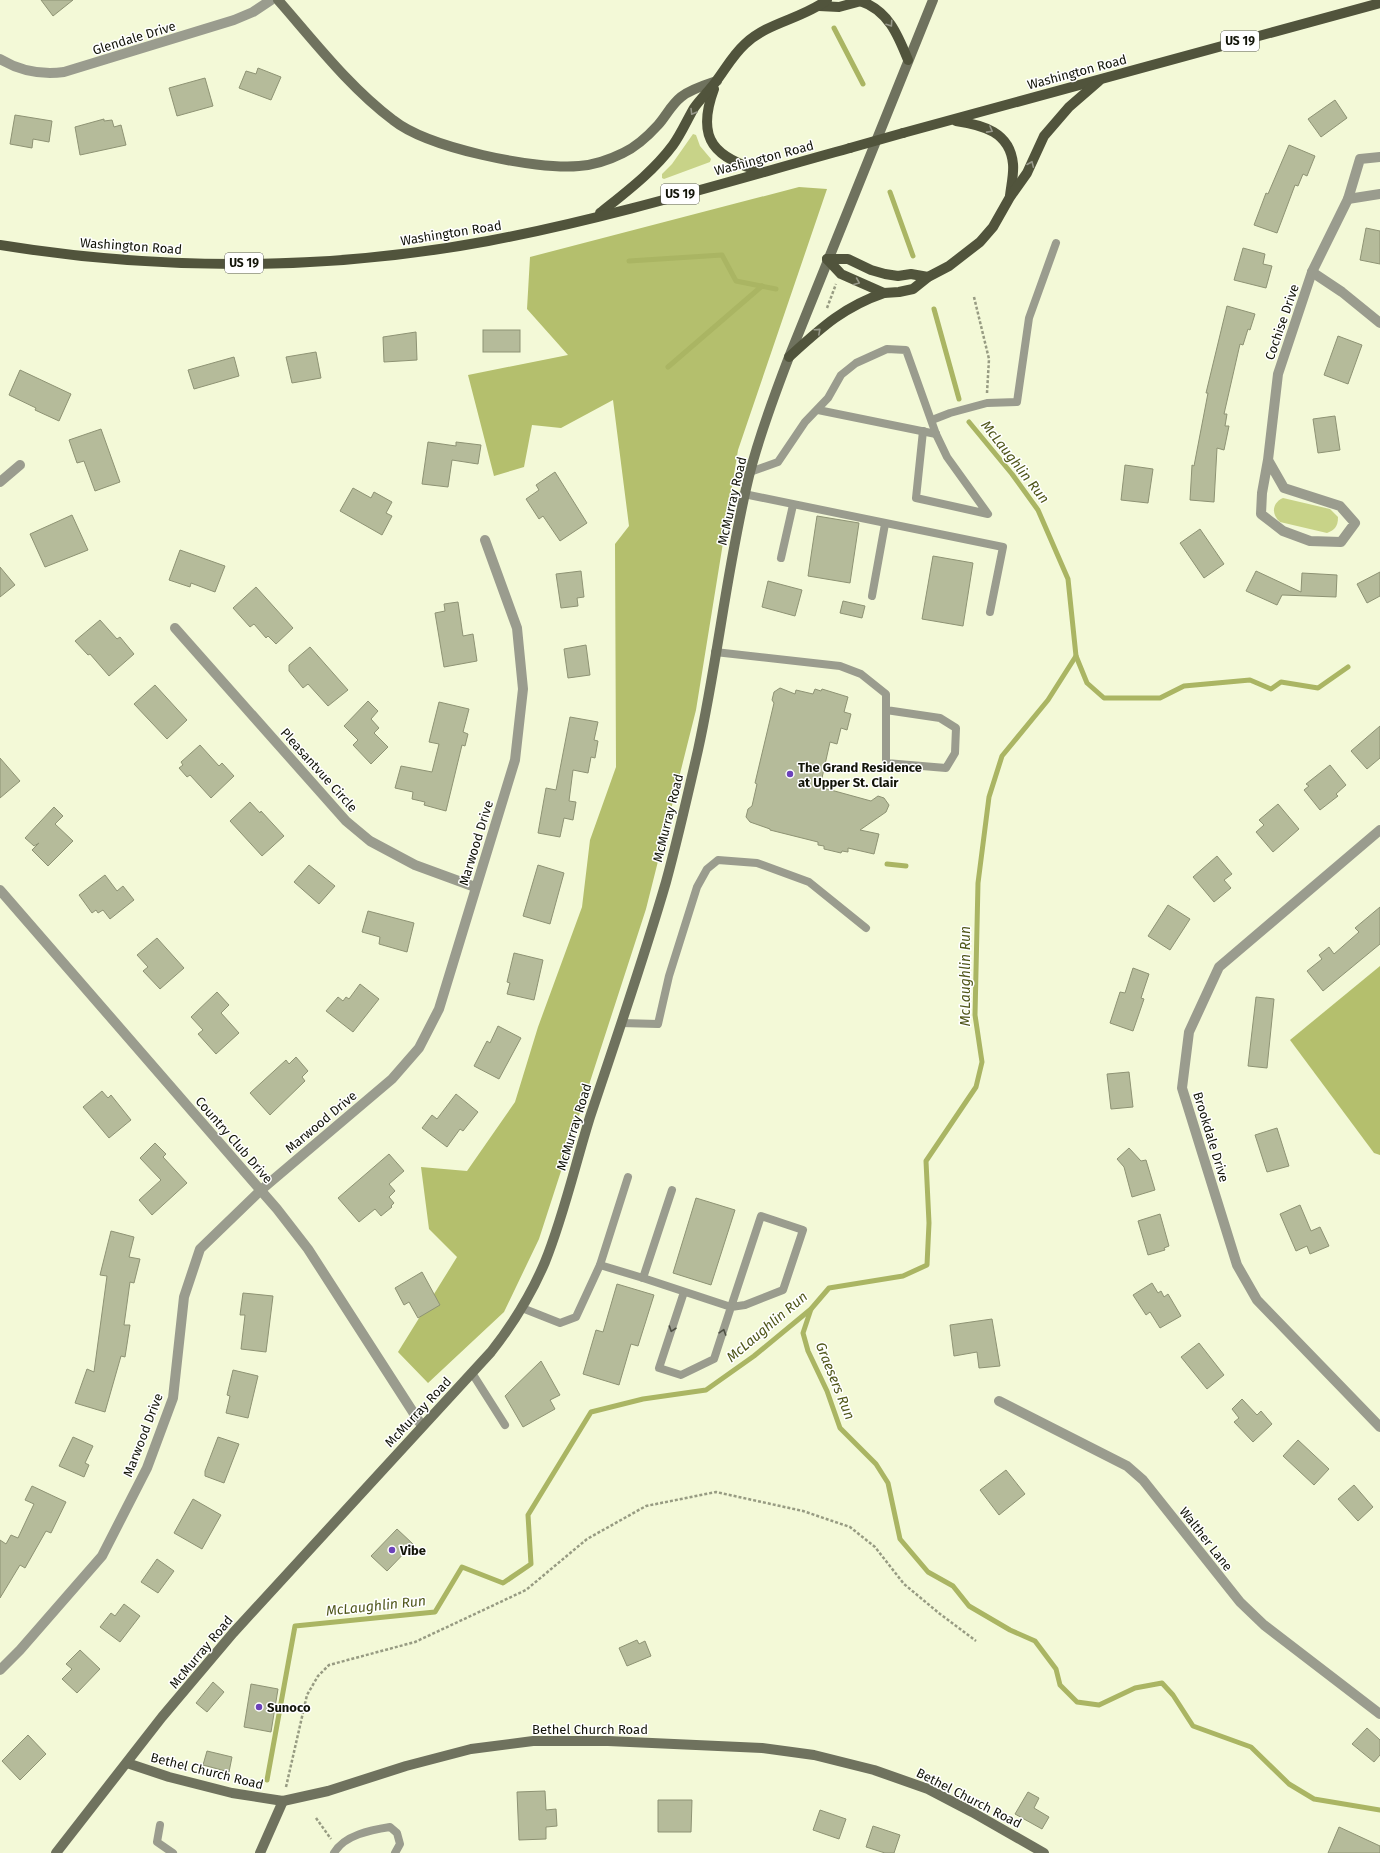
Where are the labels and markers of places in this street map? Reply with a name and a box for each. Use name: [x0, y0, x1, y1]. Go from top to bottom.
place label: The Grand Residence at Upper St. Clair: [798, 760, 922, 790]
marker: The Grand Residence at Upper St. Clair: [785, 769, 795, 779]
place label: Vibe: [399, 1543, 426, 1558]
marker: Vibe: [387, 1545, 397, 1555]
place label: Sunoco: [267, 1700, 311, 1715]
marker: Sunoco: [254, 1702, 264, 1712]

